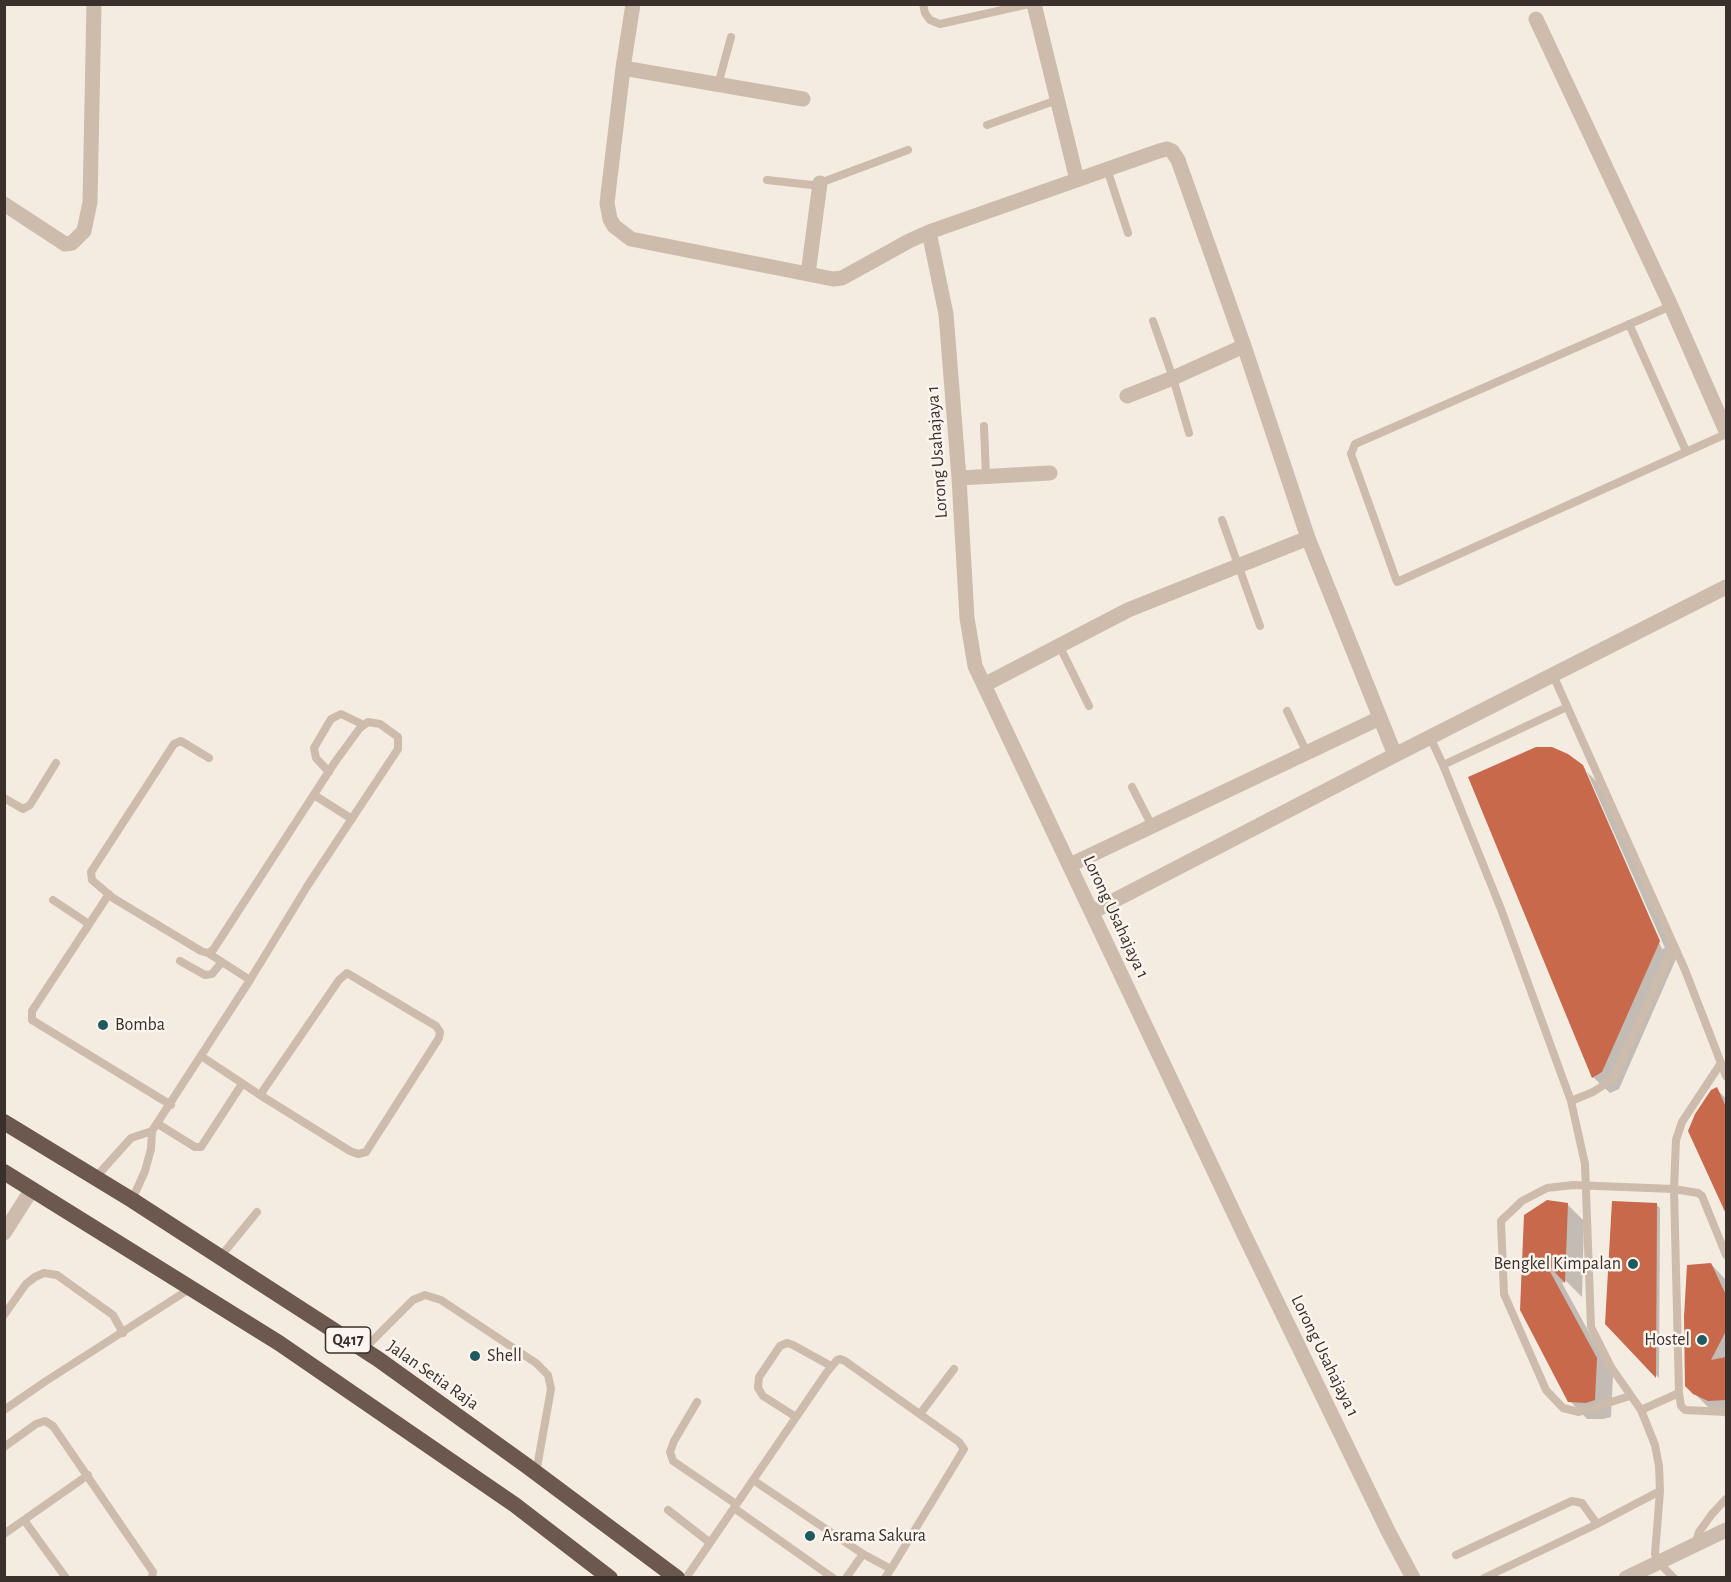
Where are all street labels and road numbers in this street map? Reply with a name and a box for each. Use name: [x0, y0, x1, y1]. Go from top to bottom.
street label: Lorong Usahajaya 1: [922, 385, 952, 519]
street label: Lorong Usahajaya 1: [1078, 852, 1154, 982]
street label: Lorong Usahajaya 1: [1286, 1291, 1364, 1421]
road number: Q417: [326, 1327, 370, 1353]
street label: Jalan Setia Raja: [383, 1335, 483, 1415]

